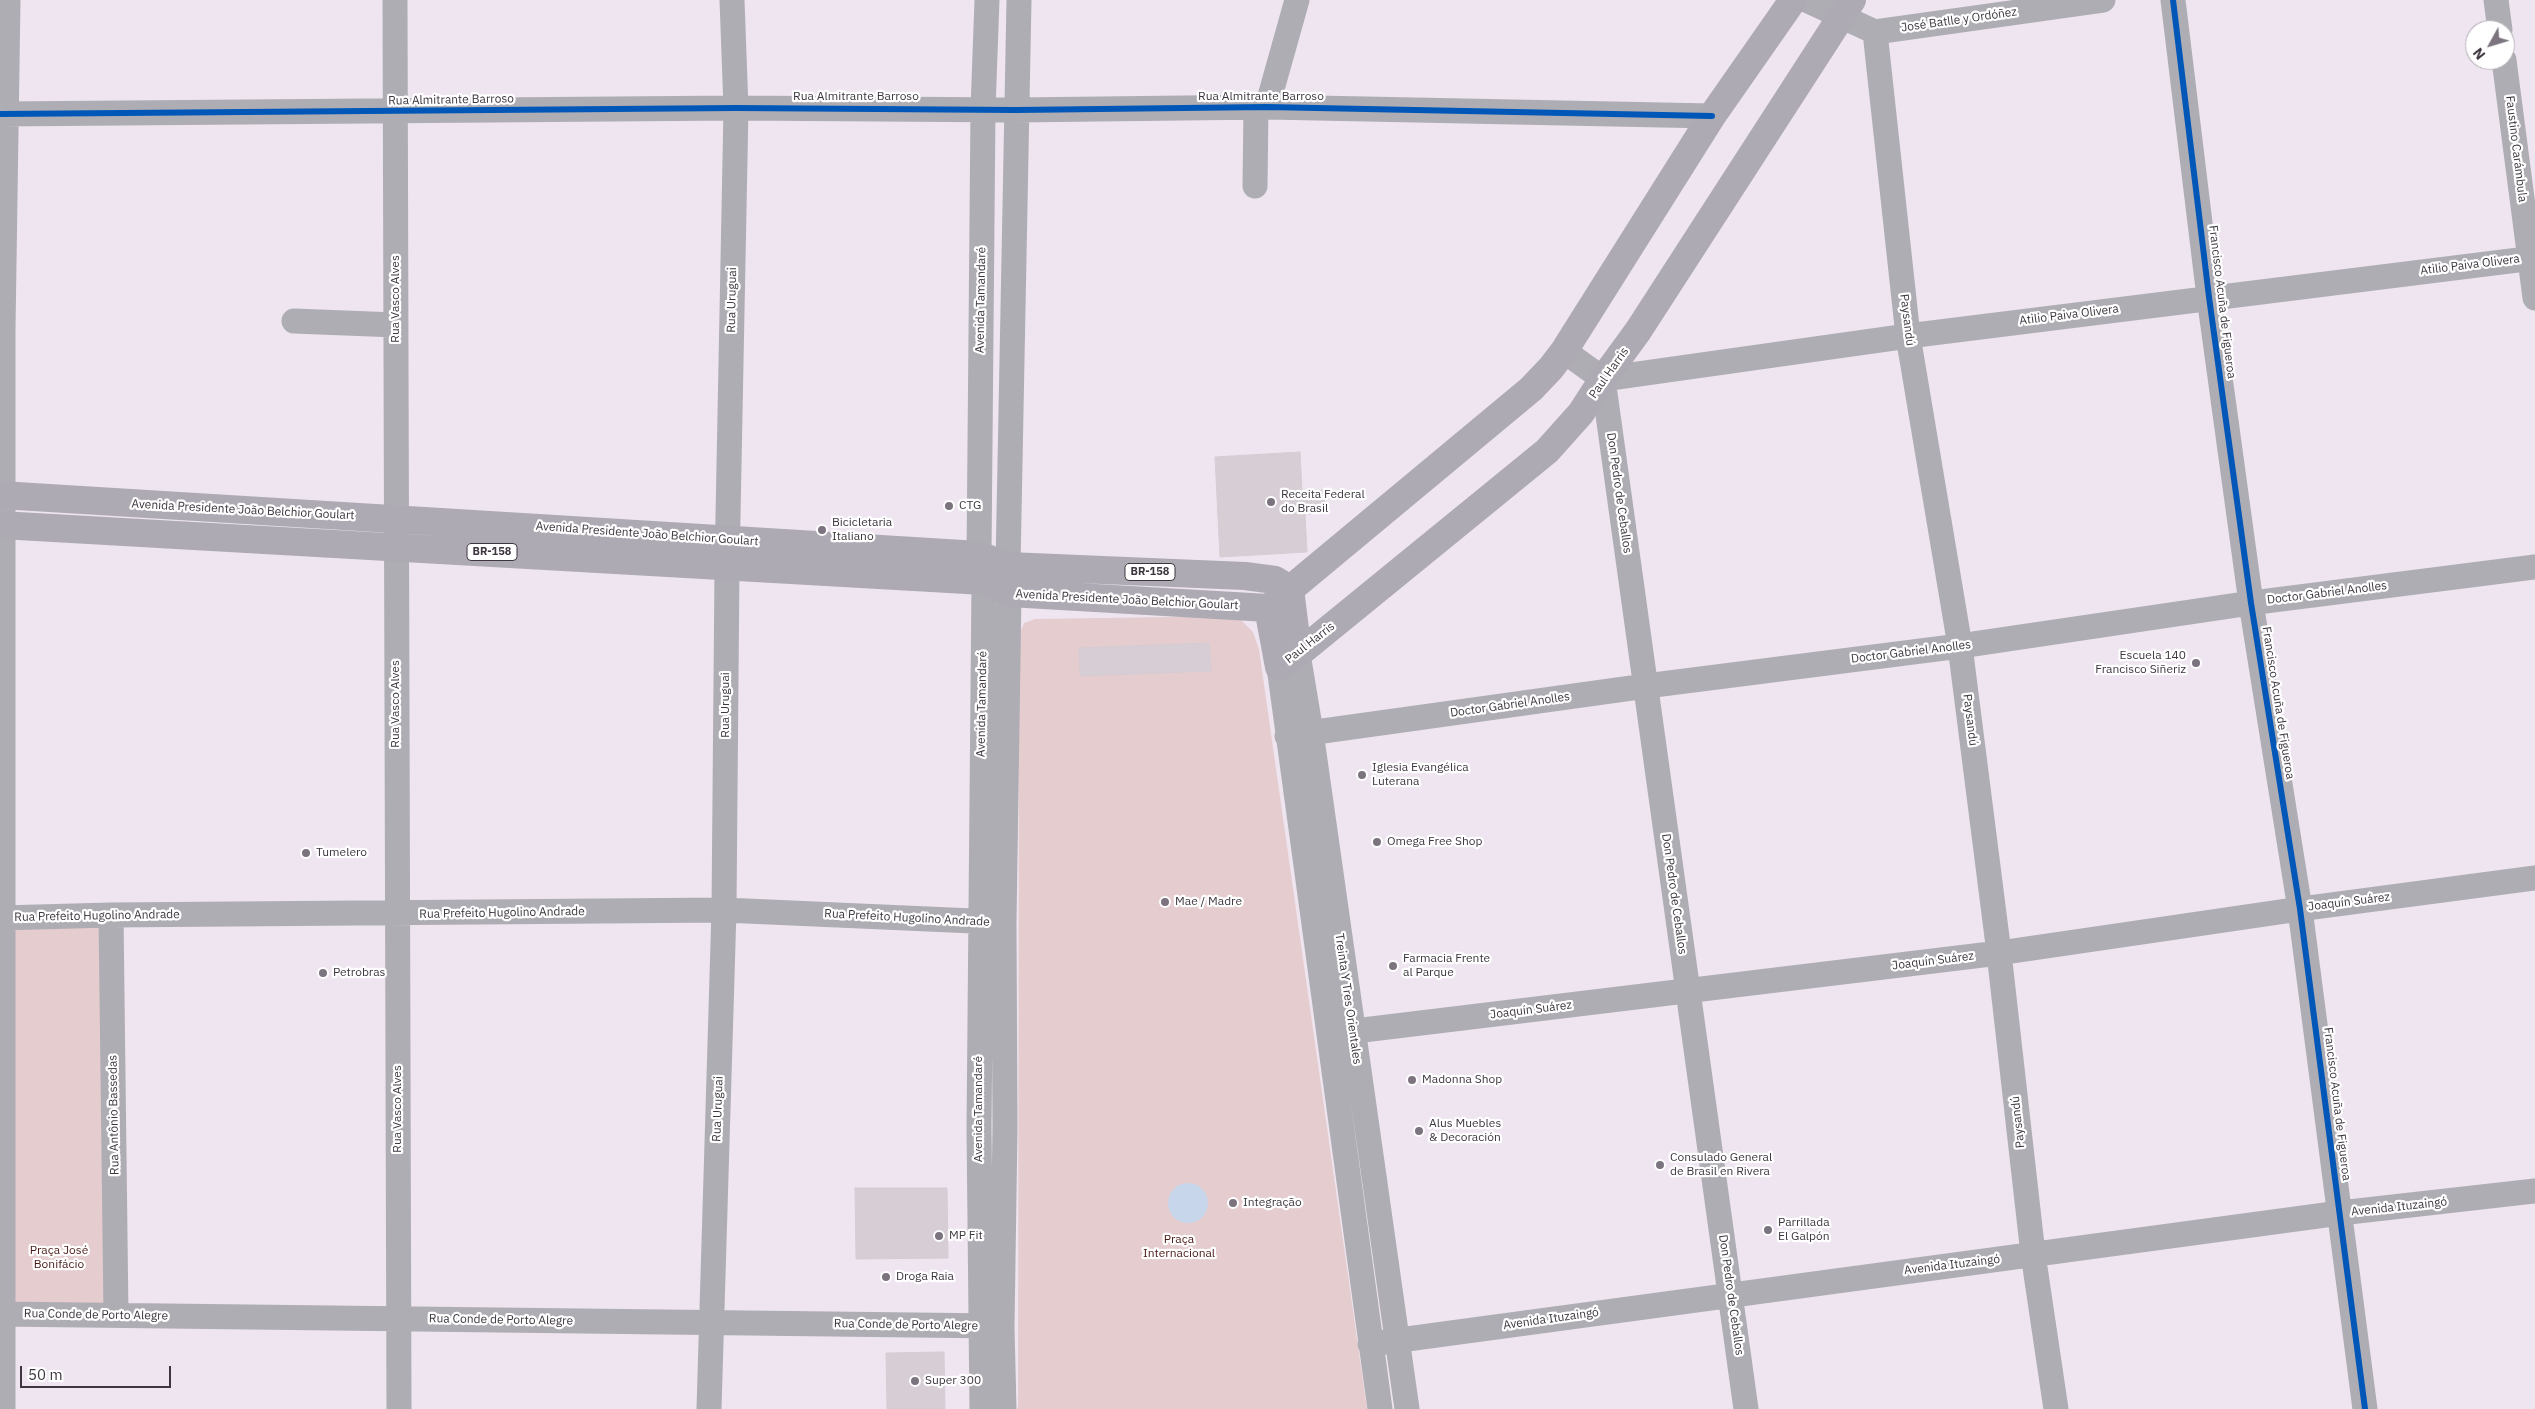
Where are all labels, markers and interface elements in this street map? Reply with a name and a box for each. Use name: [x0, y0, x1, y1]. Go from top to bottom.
street label: José Batlle y Ordóñez: [1900, 5, 2018, 35]
north arrow: [2465, 20, 2515, 70]
text: N: [2469, 44, 2489, 63]
street label: Rua Almitrante Barroso: [793, 90, 919, 104]
street label: Rua Almitrante Barroso: [1198, 90, 1324, 104]
street label: Rua Almitrante Barroso: [388, 92, 514, 108]
street label: Faustino Carámbula: [2502, 95, 2530, 203]
street label: Francisco Acuña de Figueroa: [2205, 225, 2239, 379]
street label: Avenida Tamandaré: [973, 247, 989, 353]
street label: Atilio Paiva Olivera: [2419, 252, 2521, 278]
street label: Rua Vasco Alves: [389, 255, 403, 343]
street label: Rua Uruguai: [724, 267, 740, 333]
street label: Paysandú: [1897, 293, 1917, 347]
street label: Atilio Paiva Olivera: [2018, 302, 2120, 328]
street label: Paul Harris: [1586, 345, 1632, 401]
street label: Don Pedro de Ceballos: [1603, 432, 1635, 554]
place label: Receita Federal do Brasil: [1281, 488, 1365, 516]
marker: Receita Federal do Brasil: [1265, 496, 1277, 508]
street label: Avenida Presidente João Belchior Goulart: [131, 497, 355, 523]
place label: CTG: [959, 499, 981, 513]
marker: CTG: [943, 500, 955, 512]
place label: Bicicletaria Italiano: [832, 516, 892, 544]
street label: Avenida Presidente João Belchior Goulart: [535, 519, 759, 549]
marker: Bicicletaria Italiano: [816, 524, 828, 536]
road number: BR-158: [467, 544, 517, 560]
road number: BR-158: [1125, 564, 1175, 580]
street label: Doctor Gabriel Anolles: [2266, 578, 2388, 608]
street label: Avenida Presidente João Belchior Goulart: [1015, 587, 1239, 613]
street label: Paul Harris: [1282, 619, 1338, 667]
street label: Francisco Acuña de Figueroa: [2259, 626, 2297, 780]
street label: Doctor Gabriel Anolles: [1850, 637, 1972, 667]
place label: Escuela 140 Francisco Siñeriz: [2095, 649, 2186, 677]
street label: Avenida Tamandaré: [974, 651, 990, 757]
marker: Escuela 140 Francisco Siñeriz: [2190, 657, 2202, 669]
street label: Rua Vasco Alves: [389, 660, 403, 748]
street label: Rua Uruguai: [719, 672, 733, 738]
street label: Doctor Gabriel Anolles: [1449, 689, 1571, 721]
street label: Paysandú: [1960, 693, 1980, 747]
place label: Iglesia Evangélica Luterana: [1372, 761, 1469, 789]
marker: Iglesia Evangélica Luterana: [1356, 769, 1368, 781]
street label: Don Pedro de Ceballos: [1658, 833, 1690, 955]
place label: Omega Free Shop: [1387, 835, 1482, 849]
marker: Omega Free Shop: [1371, 836, 1383, 848]
place label: Tumelero: [316, 846, 367, 860]
marker: Tumelero: [300, 847, 312, 859]
street label: Joaquín Suárez: [2307, 890, 2391, 914]
place label: Mae / Madre: [1175, 895, 1242, 909]
marker: Mae / Madre: [1159, 896, 1171, 908]
street label: Rua Prefeito Hugolino Andrade: [419, 904, 585, 922]
street label: Rua Prefeito Hugolino Andrade: [824, 906, 990, 930]
street label: Rua Prefeito Hugolino Andrade: [14, 907, 180, 925]
street label: Treinta Y Tres Orientales: [1332, 933, 1364, 1065]
street label: Joaquín Suárez: [1891, 949, 1975, 973]
place label: Farmacia Frente al Parque: [1403, 952, 1490, 980]
marker: Farmacia Frente al Parque: [1387, 960, 1399, 972]
place label: Petrobras: [333, 966, 385, 980]
marker: Petrobras: [317, 967, 329, 979]
street label: Joaquín Suárez: [1489, 998, 1573, 1022]
street label: Francisco Acuña de Figueroa: [2320, 1027, 2354, 1181]
street label: Rua Antônio Bassedas: [106, 1055, 122, 1175]
street label: Avenida Tamandaré: [972, 1056, 986, 1162]
street label: Rua Vasco Alves: [391, 1065, 405, 1153]
place label: Madonna Shop: [1422, 1073, 1502, 1087]
marker: Madonna Shop: [1406, 1074, 1418, 1086]
street label: Rua Uruguai: [710, 1076, 726, 1142]
street label: Paysandú: [2008, 1095, 2028, 1149]
place label: Alus Muebles & Decoración: [1429, 1117, 1501, 1145]
marker: Alus Muebles & Decoración: [1413, 1125, 1425, 1137]
place label: Consulado General de Brasil en Rivera: [1670, 1151, 1772, 1179]
marker: Consulado General de Brasil en Rivera: [1654, 1159, 1666, 1171]
street label: Avenida Ituzaingó: [2350, 1195, 2448, 1219]
place label: Integração: [1243, 1196, 1302, 1210]
marker: Integração: [1227, 1197, 1239, 1209]
place label: Parrillada El Galpón: [1778, 1216, 1830, 1244]
marker: Parrillada El Galpón: [1762, 1224, 1774, 1236]
place label: MP Fit: [949, 1229, 983, 1243]
marker: MP Fit: [933, 1230, 945, 1242]
park label: Praça Internacional: [1143, 1233, 1215, 1261]
street label: Don Pedro de Ceballos: [1715, 1234, 1747, 1356]
park label: Praça José Bonifácio: [30, 1244, 88, 1272]
street label: Avenida Ituzaingó: [1903, 1252, 2001, 1278]
place label: Droga Raia: [896, 1270, 954, 1284]
marker: Droga Raia: [880, 1271, 892, 1283]
street label: Avenida Ituzaingó: [1502, 1305, 1600, 1333]
street label: Rua Conde de Porto Alegre: [24, 1307, 168, 1323]
street label: Rua Conde de Porto Alegre: [429, 1312, 573, 1328]
street label: Rua Conde de Porto Alegre: [834, 1317, 978, 1333]
scale bar: [22, 1356, 174, 1388]
text: 50 m: [28, 1365, 63, 1384]
place label: Super 300: [925, 1374, 981, 1388]
marker: Super 300: [909, 1375, 921, 1387]

